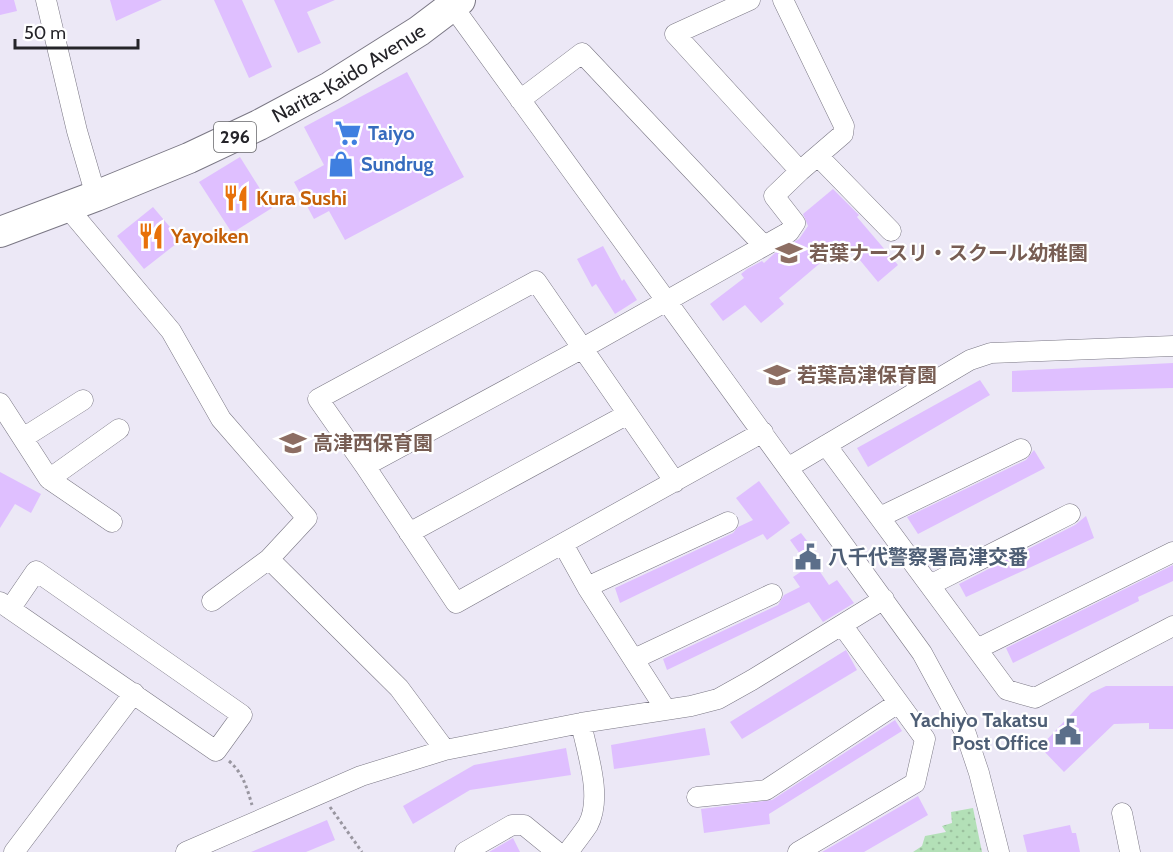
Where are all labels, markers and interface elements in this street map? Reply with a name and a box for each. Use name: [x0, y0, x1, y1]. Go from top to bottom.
scale bar: [15, 12, 138, 50]
street label: Narita-Kaido Avenue: [268, 18, 430, 128]
text: 50 m: [24, 22, 66, 44]
supermarket icon: Taiyo: [333, 118, 363, 148]
place label: Taiyo: [368, 121, 415, 145]
road number: 296: [214, 122, 256, 152]
shop icon: Sundrug: [326, 149, 356, 179]
place label: Sundrug: [361, 152, 434, 176]
restaurant icon: Kura Sushi: [221, 183, 251, 213]
place label: Kura Sushi: [256, 186, 347, 210]
restaurant icon: Yayoiken: [136, 221, 166, 251]
place label: Yayoiken: [170, 224, 249, 248]
school or university icon: 若葉ナースリ・スクール幼稚園: [774, 238, 804, 268]
place label: 若葉ナースリ・スクール幼稚園: [809, 241, 1088, 265]
school or university icon: 若葉高津保育園: [762, 360, 792, 390]
place label: 若葉高津保育園: [797, 363, 937, 387]
school or university icon: 高津西保育園: [278, 428, 308, 458]
place label: 高津西保育園: [313, 431, 433, 455]
public building icon: 八千代警察署高津交番: [793, 542, 823, 572]
place label: 八千代警察署高津交番: [828, 545, 1028, 569]
place label: Yachiyo Takatsu Post Office: [909, 708, 1048, 755]
public building icon: Yachiyo Takatsu Post Office: [1053, 717, 1083, 747]

